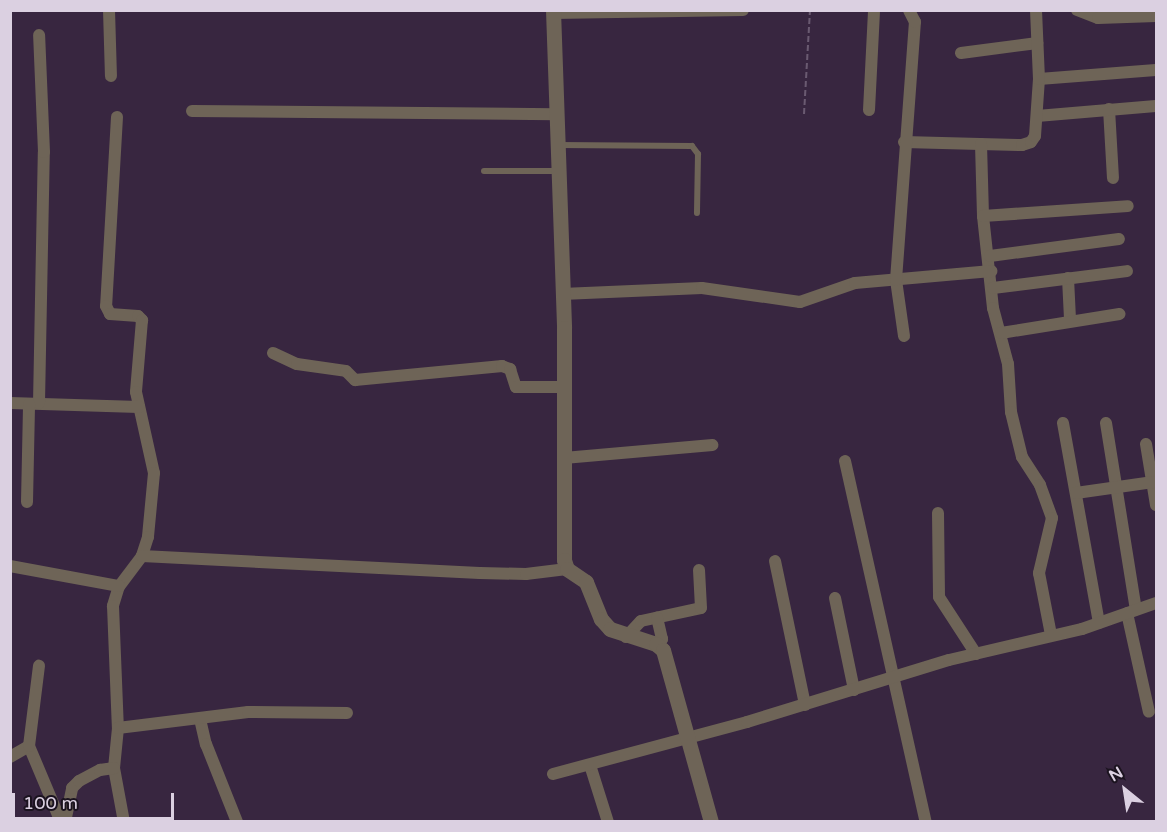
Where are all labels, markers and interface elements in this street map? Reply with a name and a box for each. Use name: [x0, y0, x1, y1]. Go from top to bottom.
north arrow: [1095, 760, 1155, 820]
text: N: [1105, 763, 1127, 786]
scale bar: [15, 781, 177, 819]
text: 100 m: [23, 792, 78, 814]

